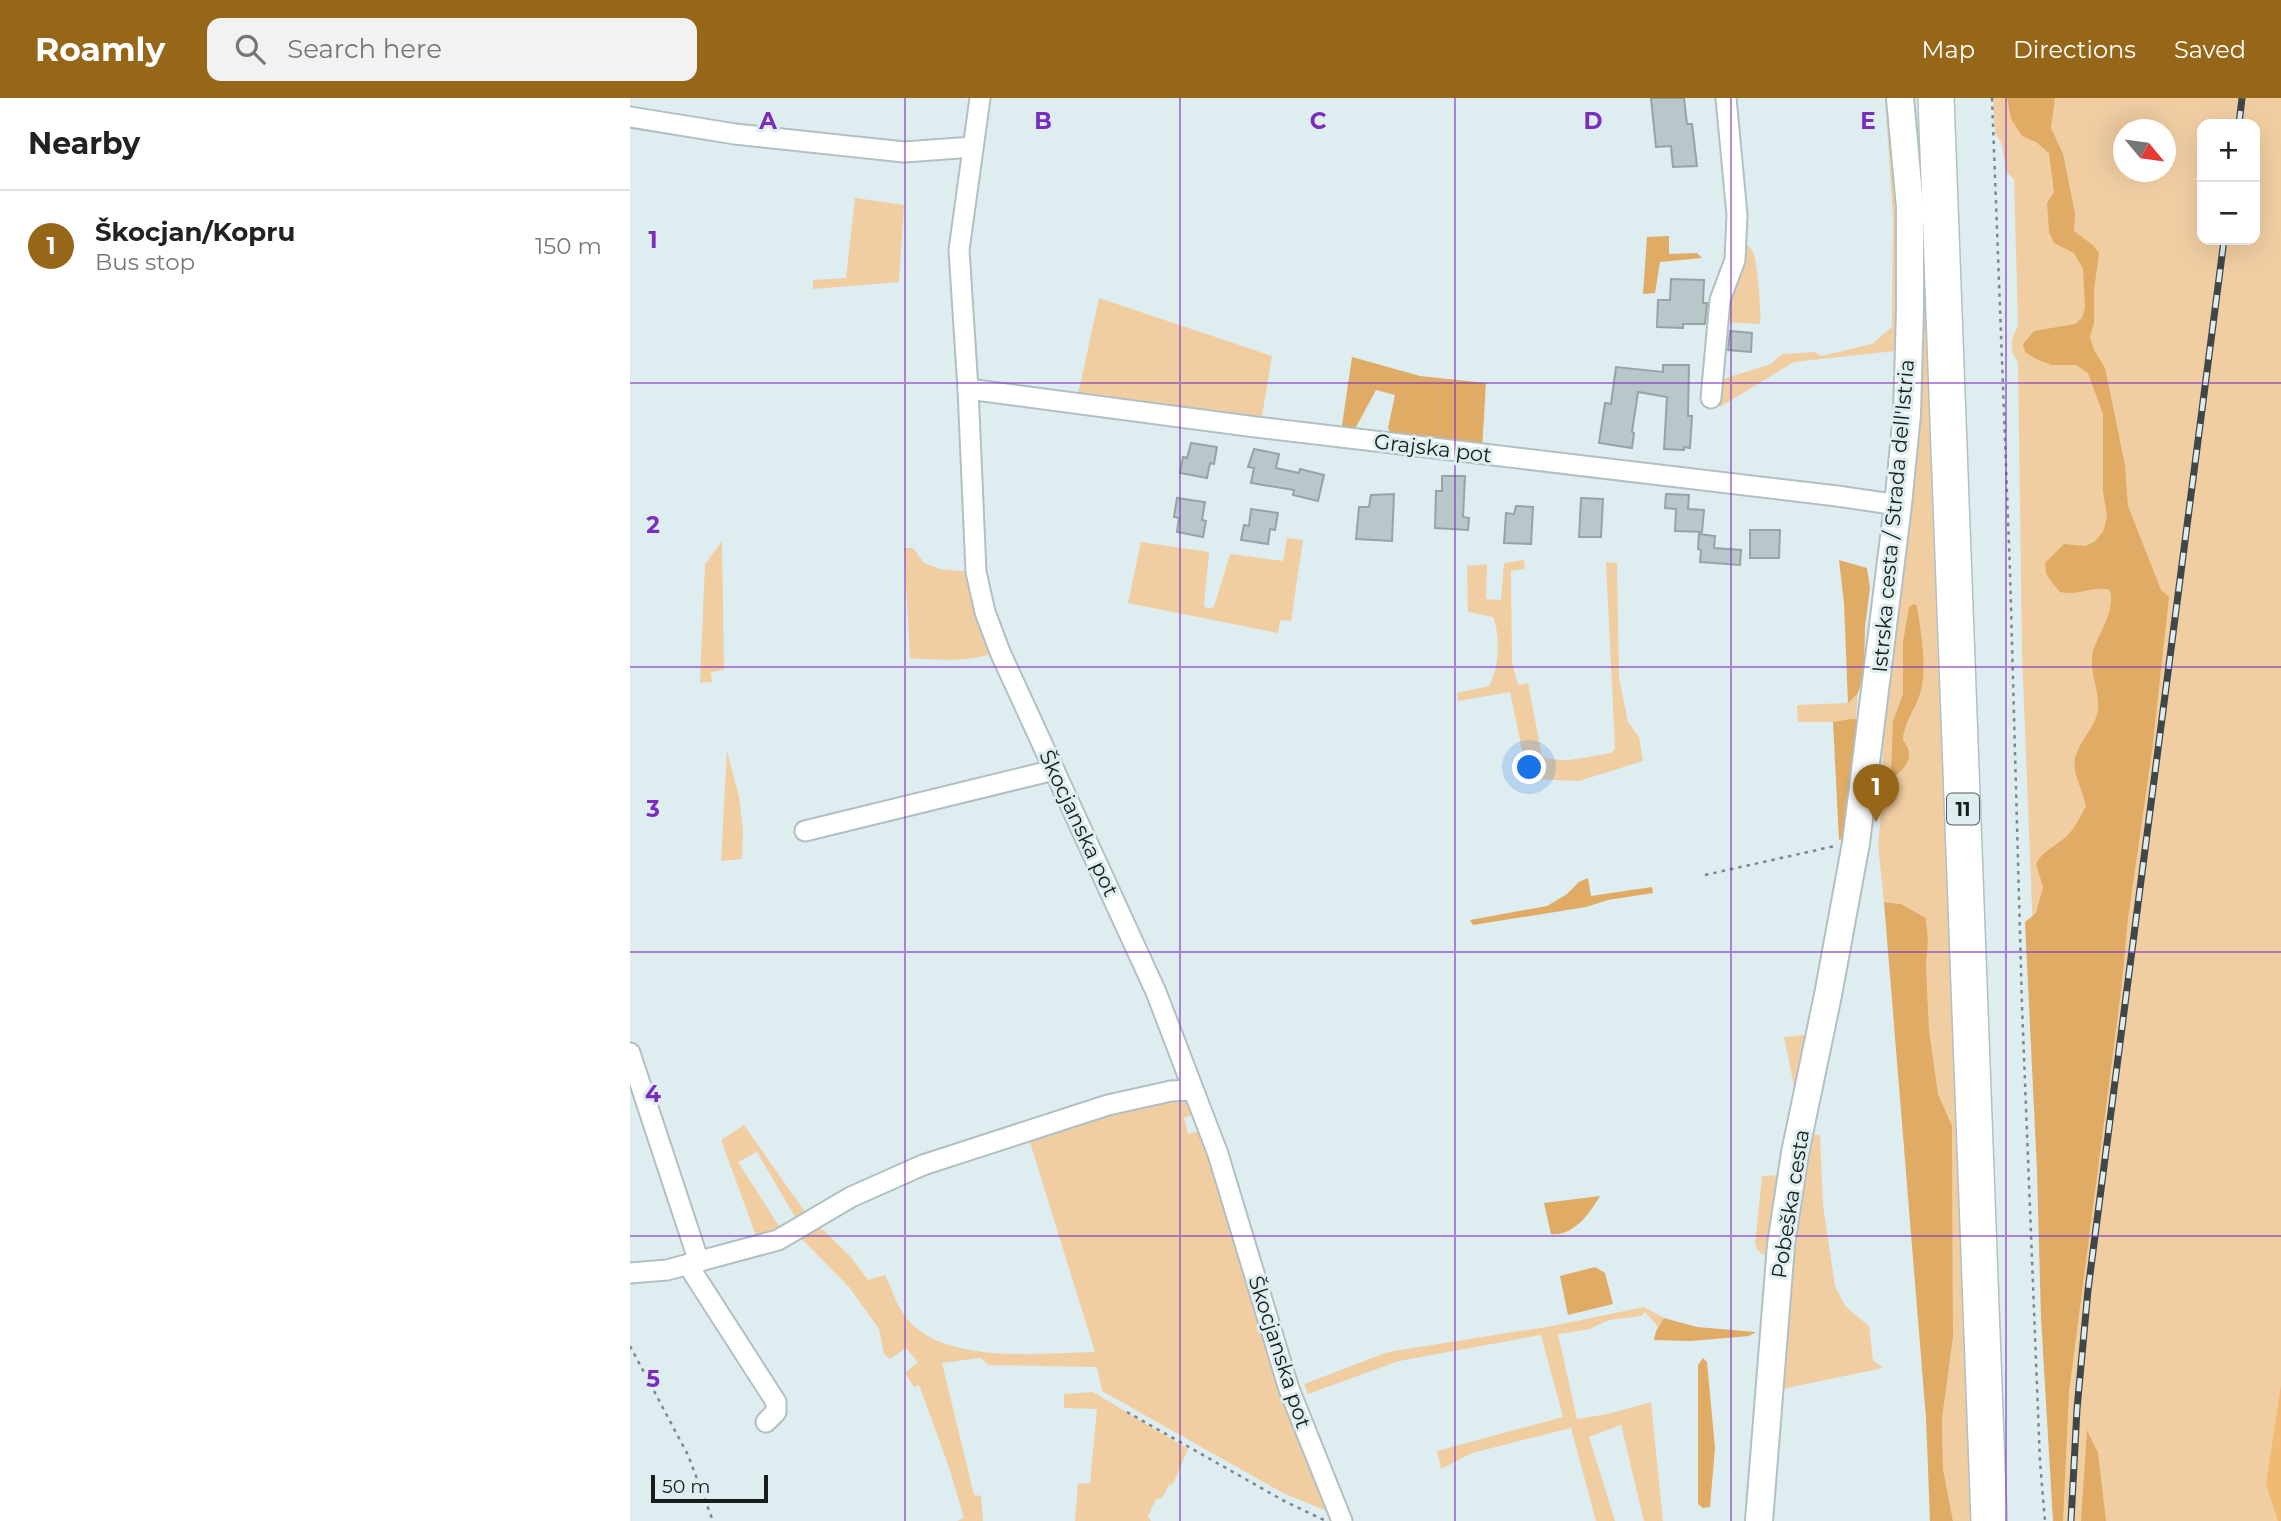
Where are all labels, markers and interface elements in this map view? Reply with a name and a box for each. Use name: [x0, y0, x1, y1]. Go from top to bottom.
search box: [207, 18, 697, 81]
text: Roamly: [35, 29, 165, 69]
icon: search: [231, 30, 269, 68]
text: Search here: [287, 33, 442, 65]
text: Map: [1922, 35, 1975, 64]
text: Directions: [2013, 35, 2136, 64]
text: Saved: [2174, 35, 2246, 64]
text: A: [758, 107, 777, 135]
text: B: [1034, 107, 1052, 135]
text: C: [1310, 107, 1327, 135]
text: D: [1584, 107, 1603, 135]
text: E: [1860, 107, 1876, 135]
north arrow: [2113, 119, 2176, 182]
map controls: [2197, 119, 2260, 245]
button: +: [2197, 119, 2260, 182]
text: Nearby: [28, 125, 140, 162]
button: −: [2197, 182, 2260, 245]
text: Škocjan/Kopru: [95, 216, 295, 248]
text: 1: [648, 226, 658, 254]
text: 1: [46, 232, 56, 260]
text: 150 m: [535, 232, 602, 260]
text: Bus stop: [95, 248, 195, 276]
street label: Istrska cesta / Strada dell'Istria: [1867, 358, 1919, 674]
street label: Grajska pot: [1373, 428, 1493, 468]
text: 2: [646, 511, 660, 539]
street label: Škocjanska pot: [1034, 746, 1124, 900]
your location: [1512, 750, 1546, 784]
pin: 1: [1853, 764, 1899, 822]
road number: 11: [1947, 794, 1979, 824]
text: 3: [645, 795, 660, 823]
text: 4: [645, 1080, 661, 1108]
street label: Pobeška cesta: [1766, 1128, 1814, 1280]
street label: Škocjanska pot: [1244, 1273, 1316, 1431]
text: 5: [646, 1365, 660, 1393]
scale bar: [651, 1472, 768, 1504]
text: 50 m: [662, 1475, 710, 1498]

